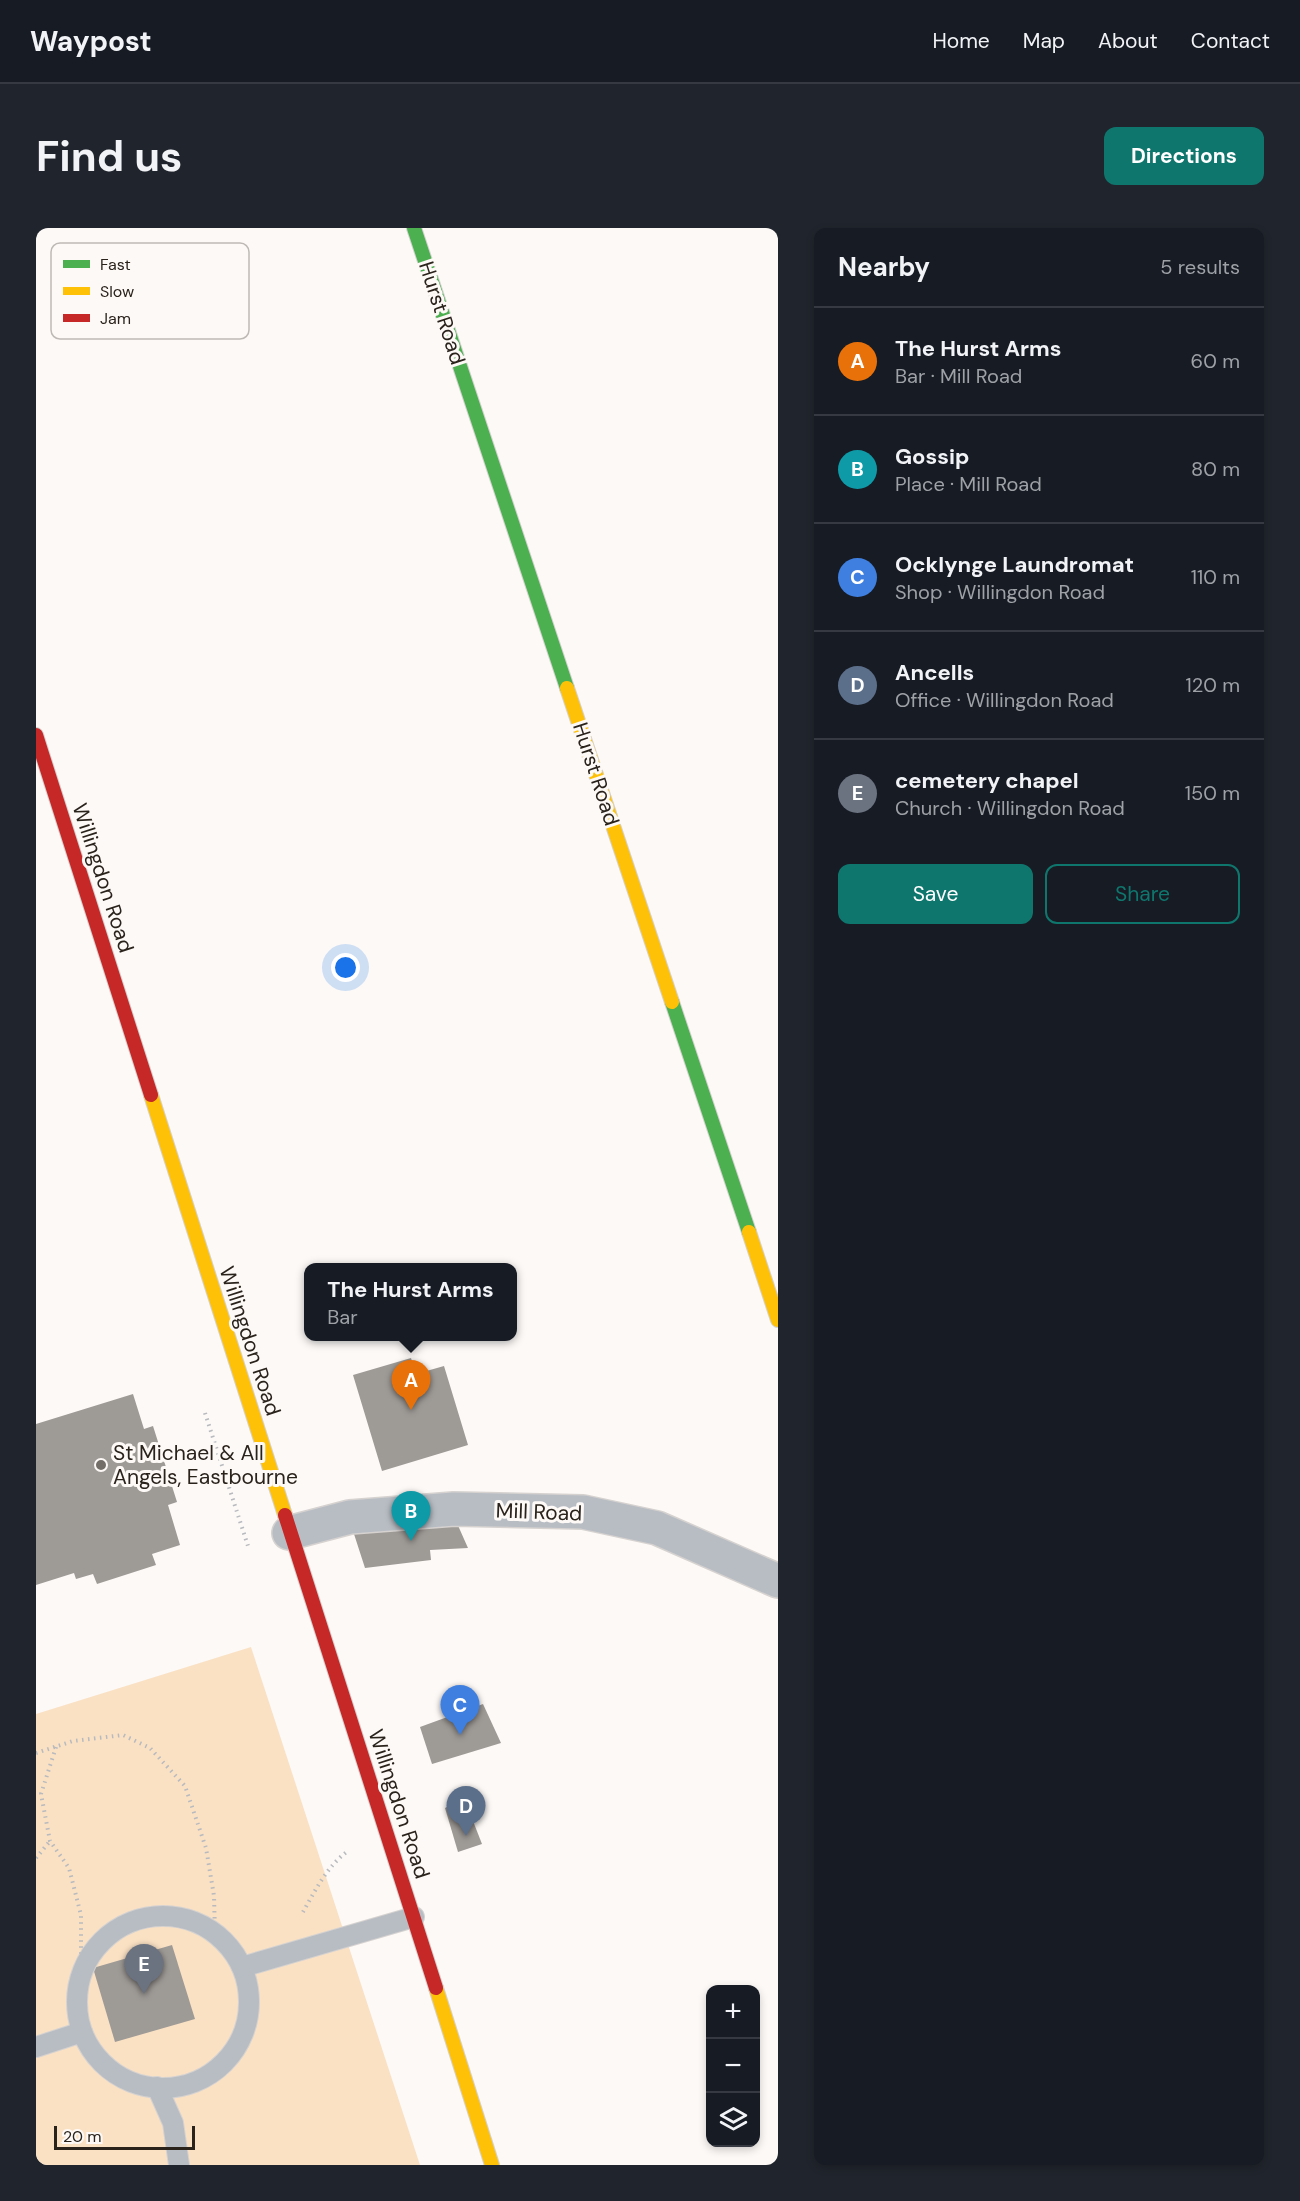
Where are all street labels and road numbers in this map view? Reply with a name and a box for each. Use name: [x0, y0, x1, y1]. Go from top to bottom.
street label: Hurst Road: [412, 258, 472, 368]
street label: Hurst Road: [566, 719, 626, 829]
street label: Willingdon Road: [66, 800, 140, 956]
street label: Willingdon Road: [213, 1263, 287, 1419]
street label: Mill Road: [495, 1496, 583, 1528]
street label: Willingdon Road: [362, 1726, 436, 1882]

